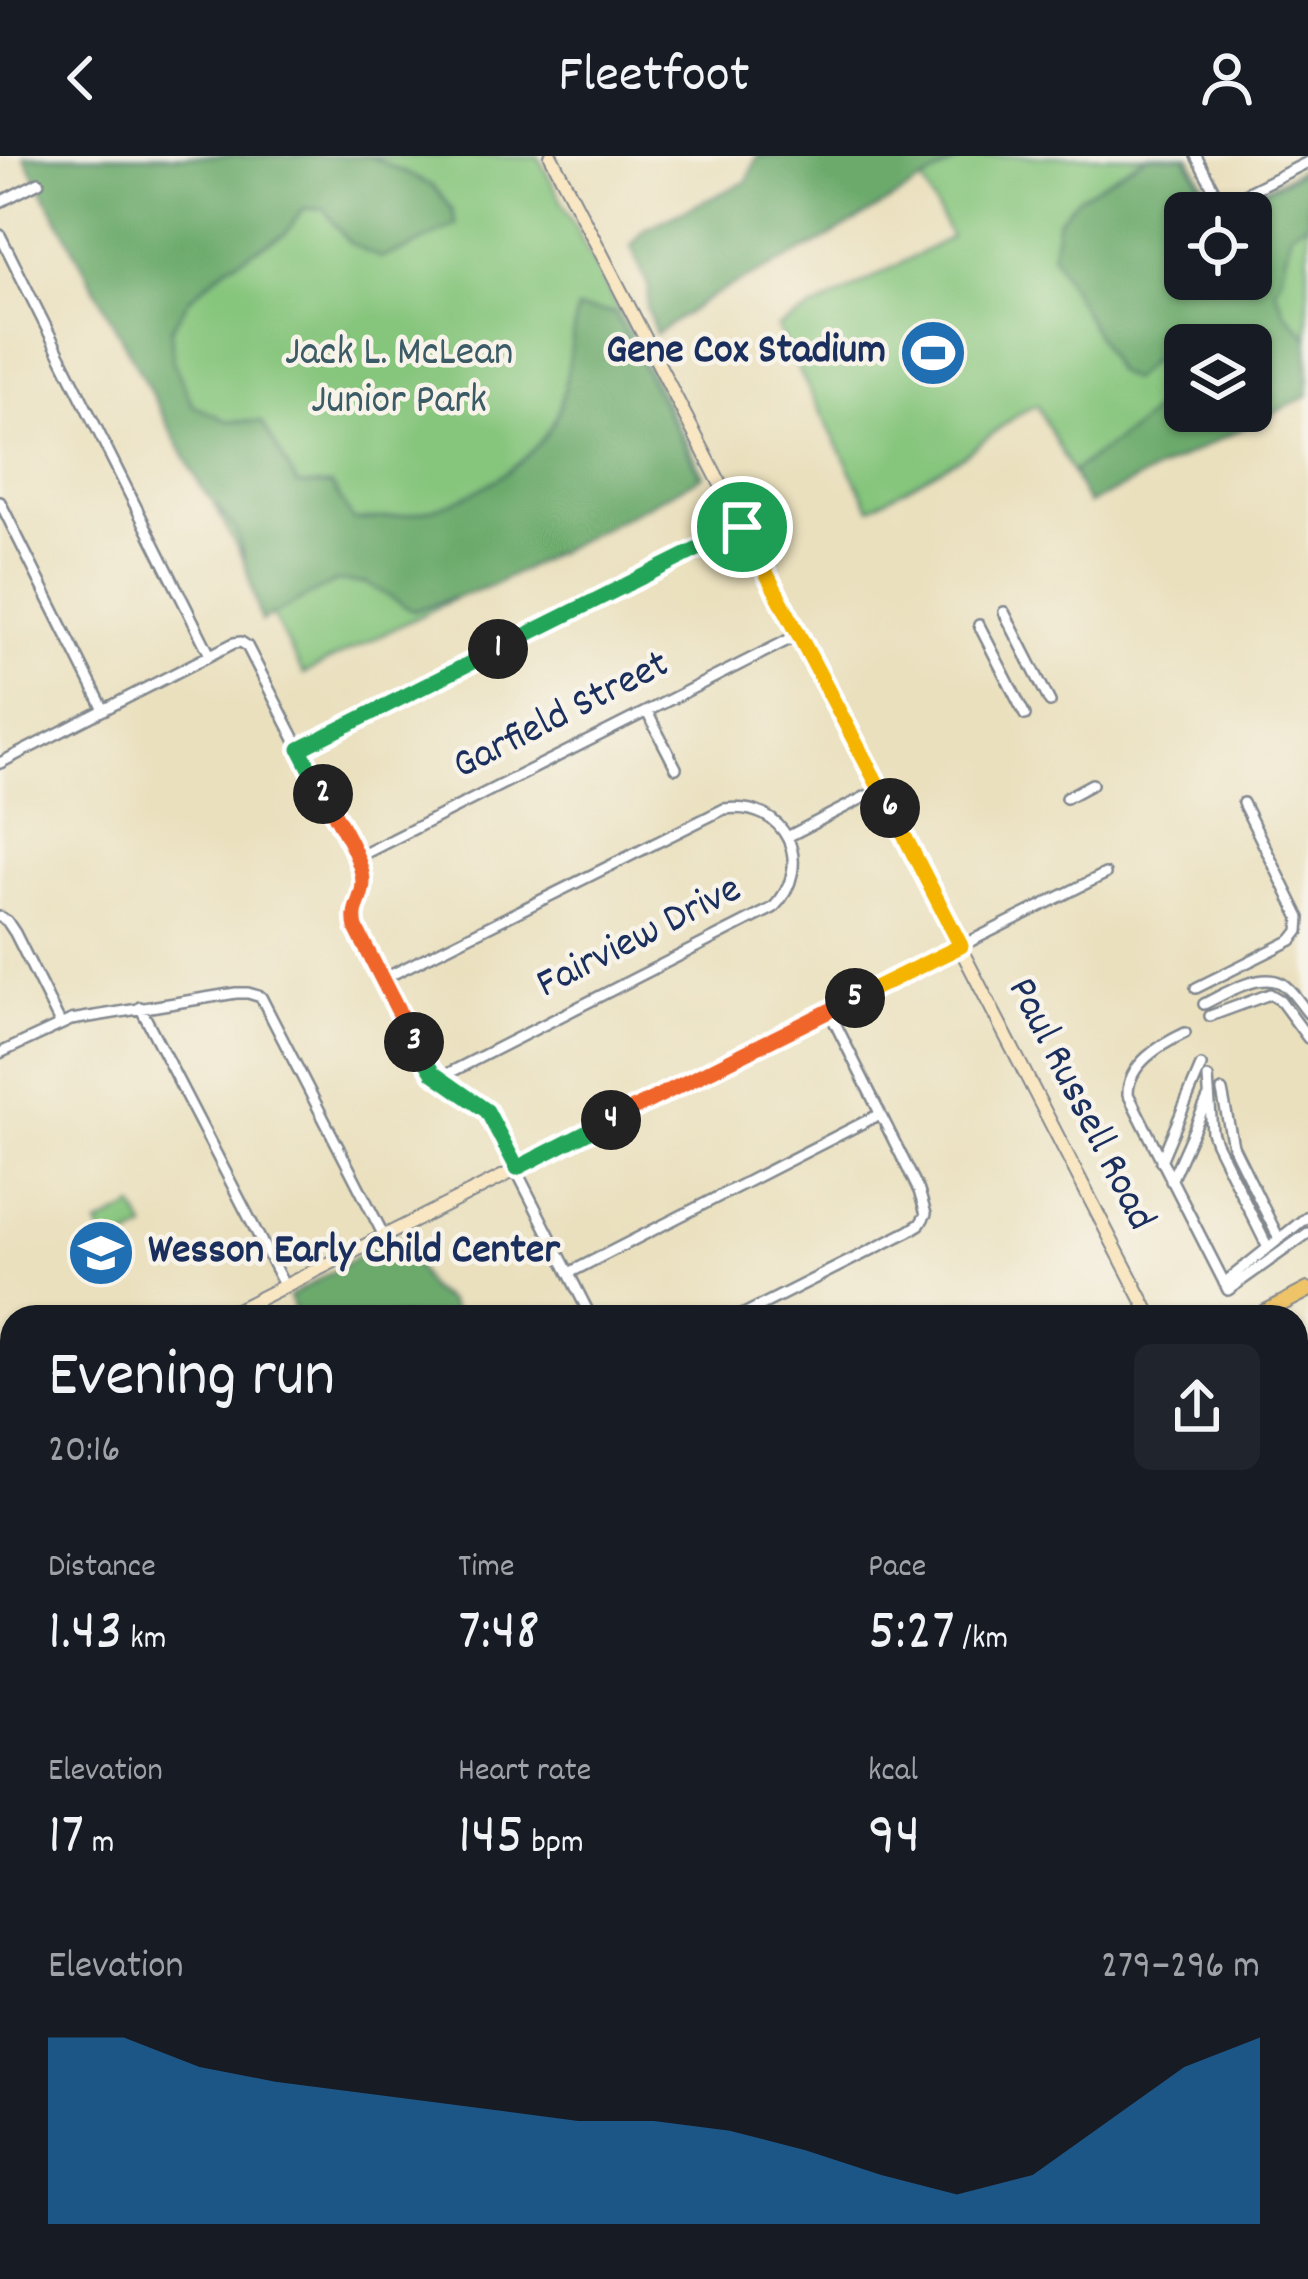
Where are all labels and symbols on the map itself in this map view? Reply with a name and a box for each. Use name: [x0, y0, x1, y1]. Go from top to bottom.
sports icon: Gene Cox Stadium: [898, 318, 968, 388]
place label: Gene Cox Stadium: [606, 323, 886, 383]
park label: Jack L. McLean Junior Park: [285, 325, 513, 433]
pin: [691, 476, 793, 578]
pin: 1: [468, 619, 528, 679]
street label: Garfield Street: [443, 637, 681, 797]
pin: 2: [293, 764, 353, 824]
pin: 6: [860, 778, 920, 838]
street label: Fairview Drive: [527, 862, 753, 1016]
pin: 5: [825, 968, 885, 1028]
street label: Paul Russell Road: [989, 968, 1169, 1242]
pin: 3: [384, 1012, 444, 1072]
pin: 4: [581, 1090, 641, 1150]
school or university icon: Wesson Early Child Center: [66, 1218, 136, 1288]
place label: Wesson Early Child Center: [148, 1223, 561, 1283]

